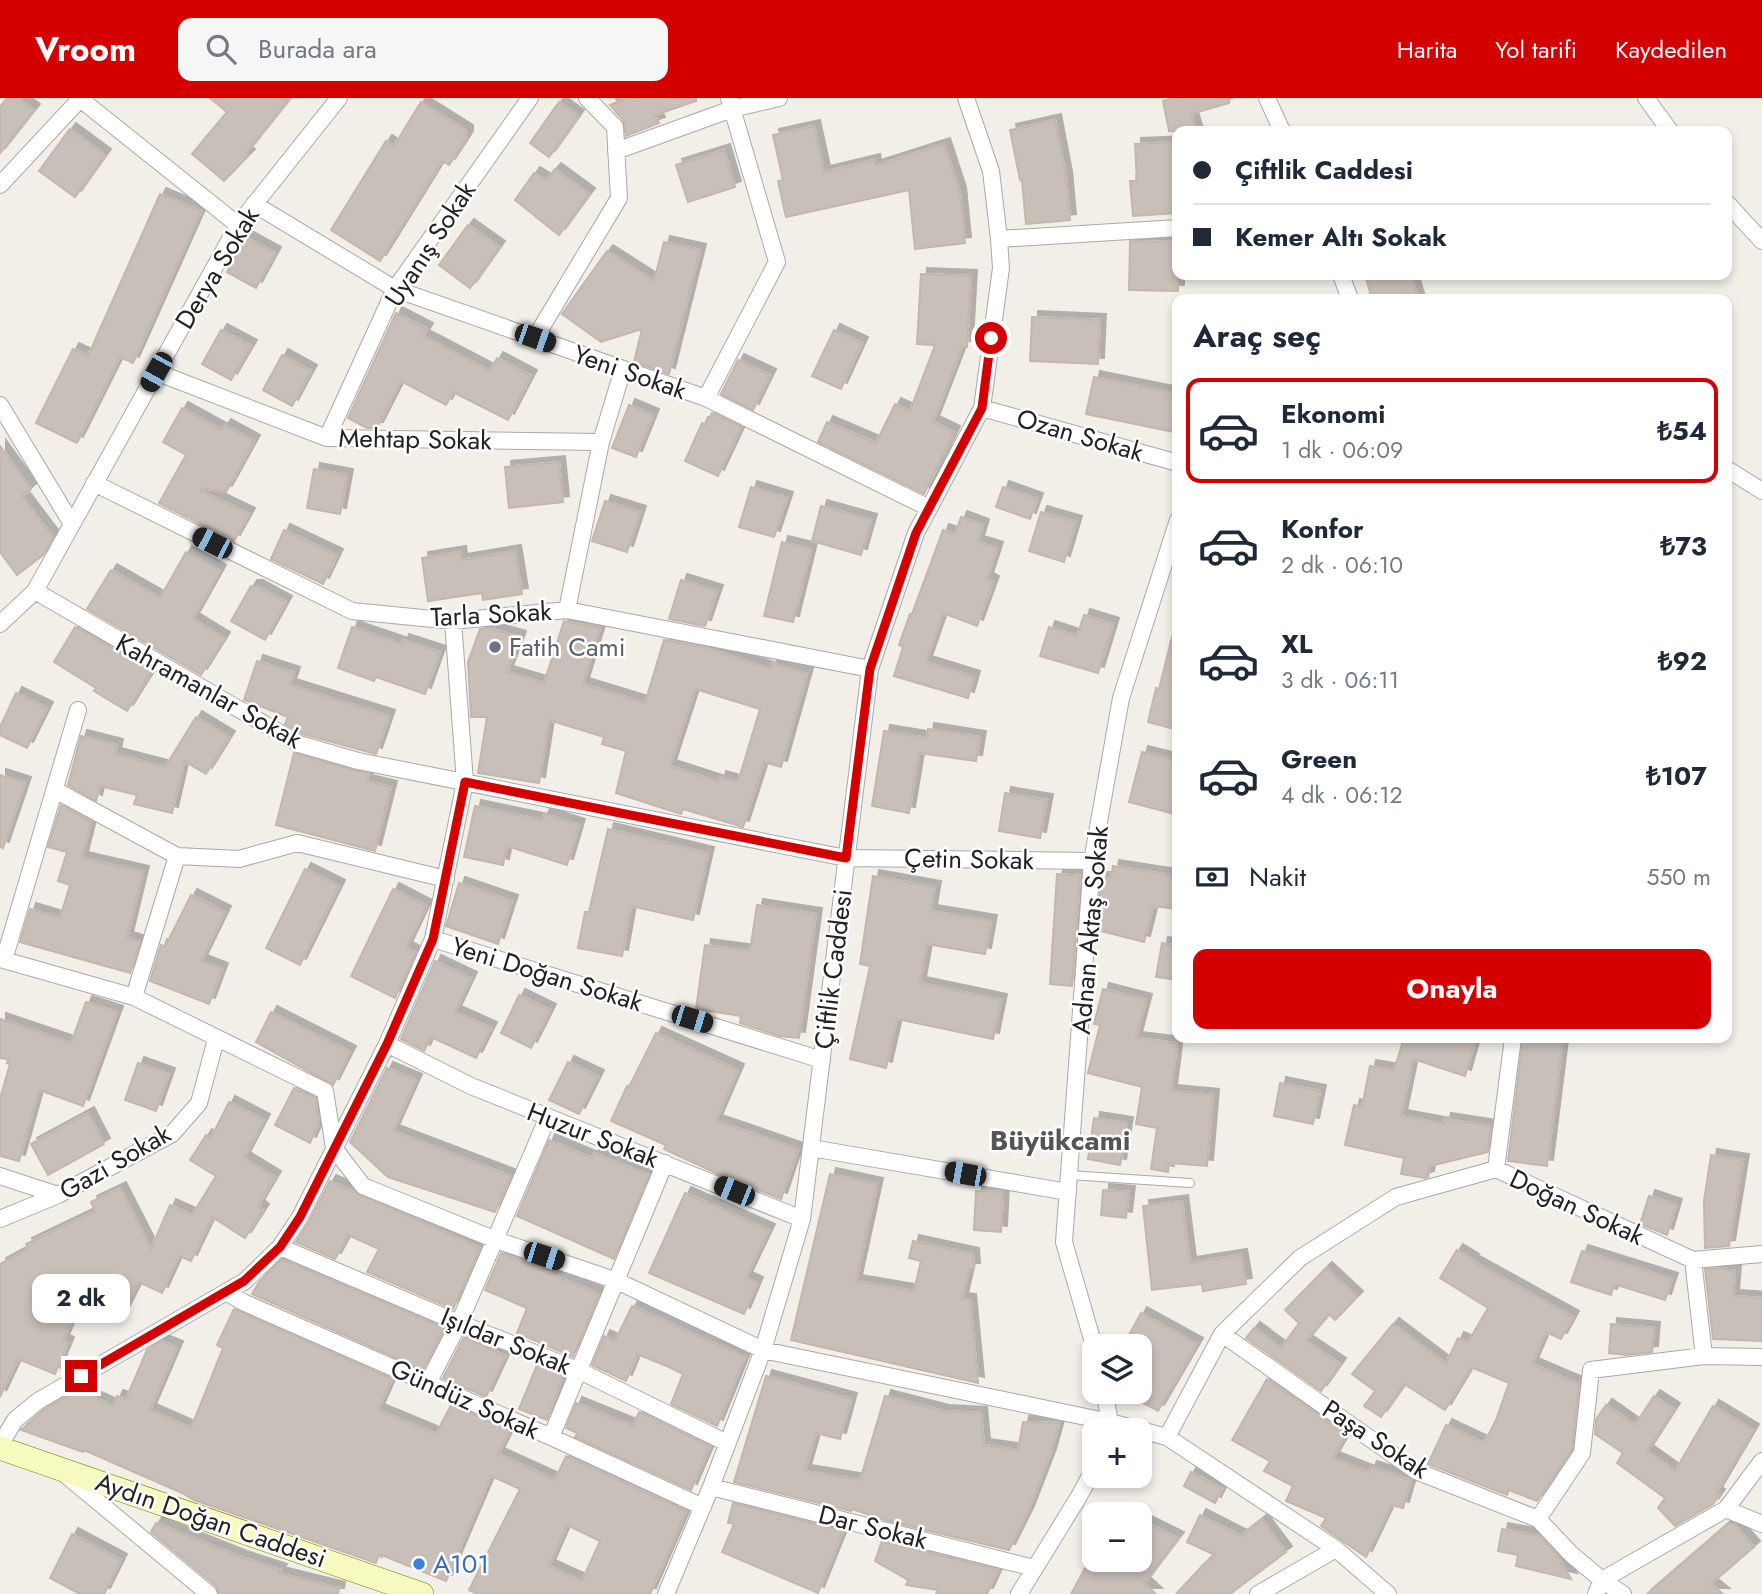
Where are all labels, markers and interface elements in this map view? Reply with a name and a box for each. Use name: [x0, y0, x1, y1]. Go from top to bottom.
search box: [178, 18, 668, 81]
text: Vroom: [35, 26, 136, 73]
icon: search: [202, 30, 240, 68]
text: Burada ara: [258, 30, 377, 68]
text: Harita: [1397, 32, 1457, 67]
text: Yol tarifi: [1495, 32, 1577, 67]
text: Kaydedilen: [1615, 32, 1727, 67]
text: Çiftlik Caddesi: [1235, 151, 1413, 189]
street label: Uyanış Sokak: [375, 173, 485, 314]
street label: Derya Sokak: [166, 199, 269, 336]
text: Kemer Altı Sokak: [1235, 218, 1447, 256]
text: Araç seç: [1193, 313, 1321, 359]
car: [512, 321, 559, 355]
route start: [975, 322, 1007, 354]
street label: Yeni Sokak: [568, 335, 692, 409]
car: [137, 349, 176, 395]
text: Ekonomi: [1281, 395, 1385, 433]
street label: Ozan Sokak: [1012, 399, 1148, 471]
icon: car: [1197, 399, 1260, 462]
text: ₺54: [1657, 412, 1707, 450]
street label: Mehtap Sokak: [338, 419, 493, 459]
text: 1 dk · 06:09: [1281, 433, 1403, 467]
text: Konfor: [1281, 510, 1364, 548]
icon: car: [1197, 514, 1260, 577]
car: [189, 524, 236, 562]
text: ₺73: [1660, 527, 1707, 565]
text: 2 dk · 06:10: [1281, 548, 1403, 582]
street label: Tarla Sokak: [430, 592, 553, 636]
street label: Kahramanlar Sokak: [109, 624, 310, 758]
text: XL: [1281, 625, 1313, 663]
place label: Fatih Cami: [509, 628, 626, 666]
icon: car: [1197, 629, 1260, 692]
marker: Fatih Cami: [487, 639, 503, 655]
text: ₺92: [1658, 642, 1707, 680]
text: 3 dk · 06:11: [1281, 663, 1399, 697]
text: Green: [1281, 740, 1357, 778]
icon: car: [1197, 744, 1260, 807]
text: ₺107: [1646, 757, 1707, 795]
text: 4 dk · 06:12: [1281, 778, 1403, 812]
street label: Adnan Aktaş Sokak: [1062, 824, 1118, 1036]
street label: Çetin Sokak: [904, 839, 1035, 879]
icon: cash: [1193, 858, 1231, 896]
text: Nakit: [1249, 858, 1306, 896]
text: 550 m: [1646, 860, 1711, 894]
street label: Çiftlik Caddesi: [804, 887, 862, 1051]
street label: Yeni Doğan Sokak: [447, 927, 648, 1021]
button: Onayla: [1193, 949, 1711, 1029]
car: [669, 1003, 716, 1035]
street label: Huzur Sokak: [522, 1093, 665, 1178]
street label: Gazi Sokak: [52, 1115, 178, 1209]
district label: Büyükcami: [990, 1120, 1130, 1161]
street label: Doğan Sokak: [1503, 1159, 1651, 1255]
car: [943, 1160, 988, 1188]
car: [711, 1173, 758, 1209]
car: [521, 1240, 568, 1272]
callout: 2 dk: [32, 1274, 130, 1324]
text: 2 dk: [56, 1281, 106, 1315]
street label: Işıldar Sokak: [435, 1298, 577, 1385]
map controls: [1082, 1334, 1152, 1572]
button: layers: [1082, 1334, 1152, 1404]
street label: Gündüz Sokak: [384, 1349, 546, 1449]
route end: [65, 1360, 97, 1392]
street label: Paşa Sokak: [1315, 1390, 1437, 1488]
button: +: [1082, 1418, 1152, 1488]
street label: Aydın Doğan Caddesi: [91, 1463, 331, 1577]
street label: Dar Sokak: [815, 1495, 932, 1559]
button: −: [1082, 1502, 1152, 1572]
place label: A101: [433, 1545, 489, 1583]
marker: A101: [411, 1556, 427, 1572]

